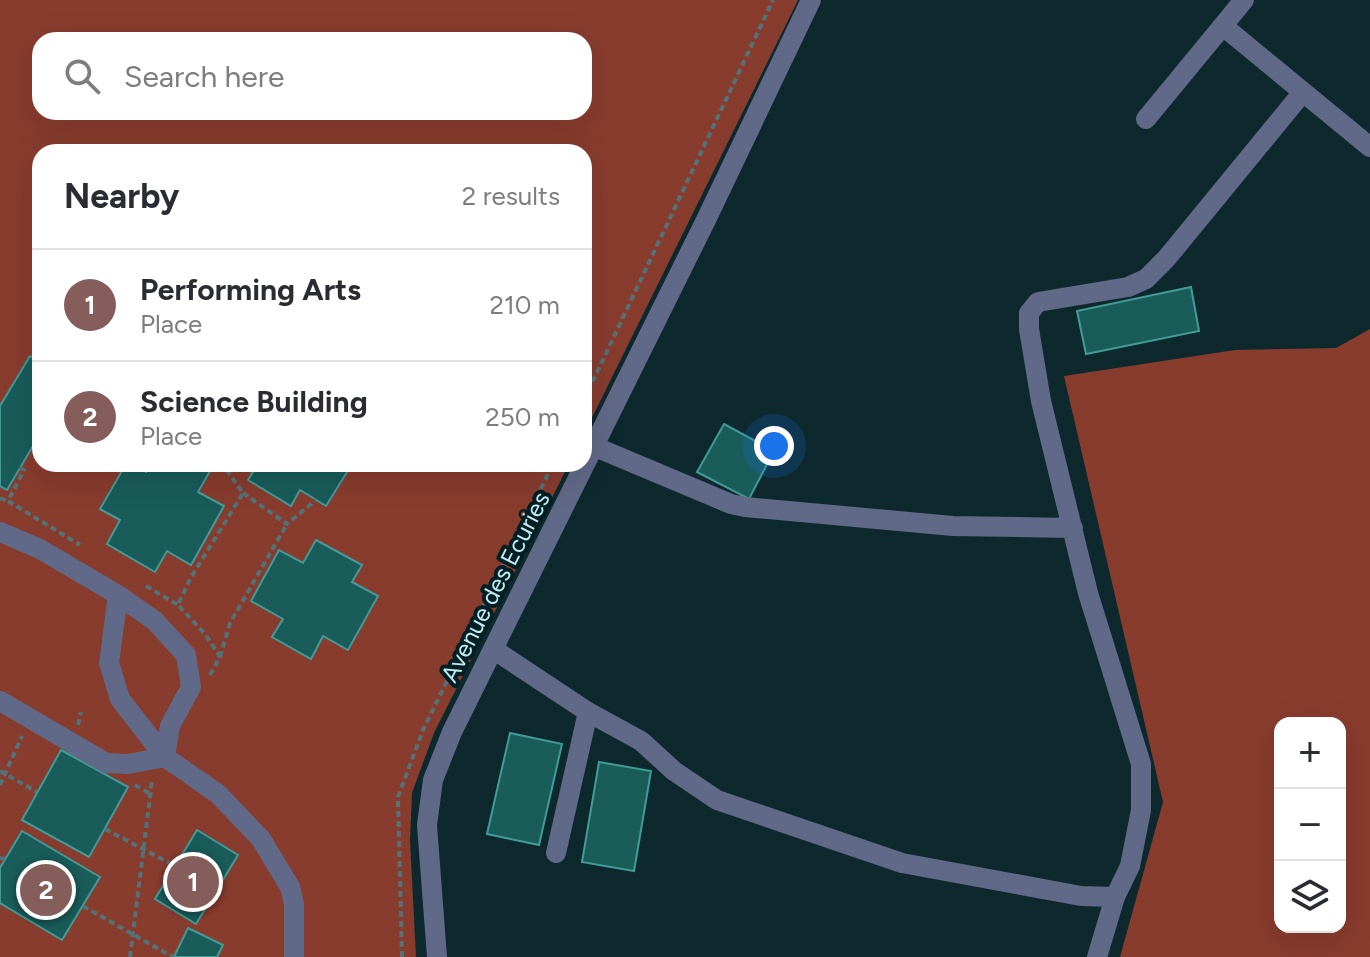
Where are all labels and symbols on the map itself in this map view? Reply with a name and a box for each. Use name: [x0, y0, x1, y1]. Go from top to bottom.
your location: [754, 426, 794, 466]
street label: Avenue des Ecuries: [434, 487, 556, 687]
pin: 1: [167, 852, 219, 912]
pin: 2: [20, 860, 72, 920]

